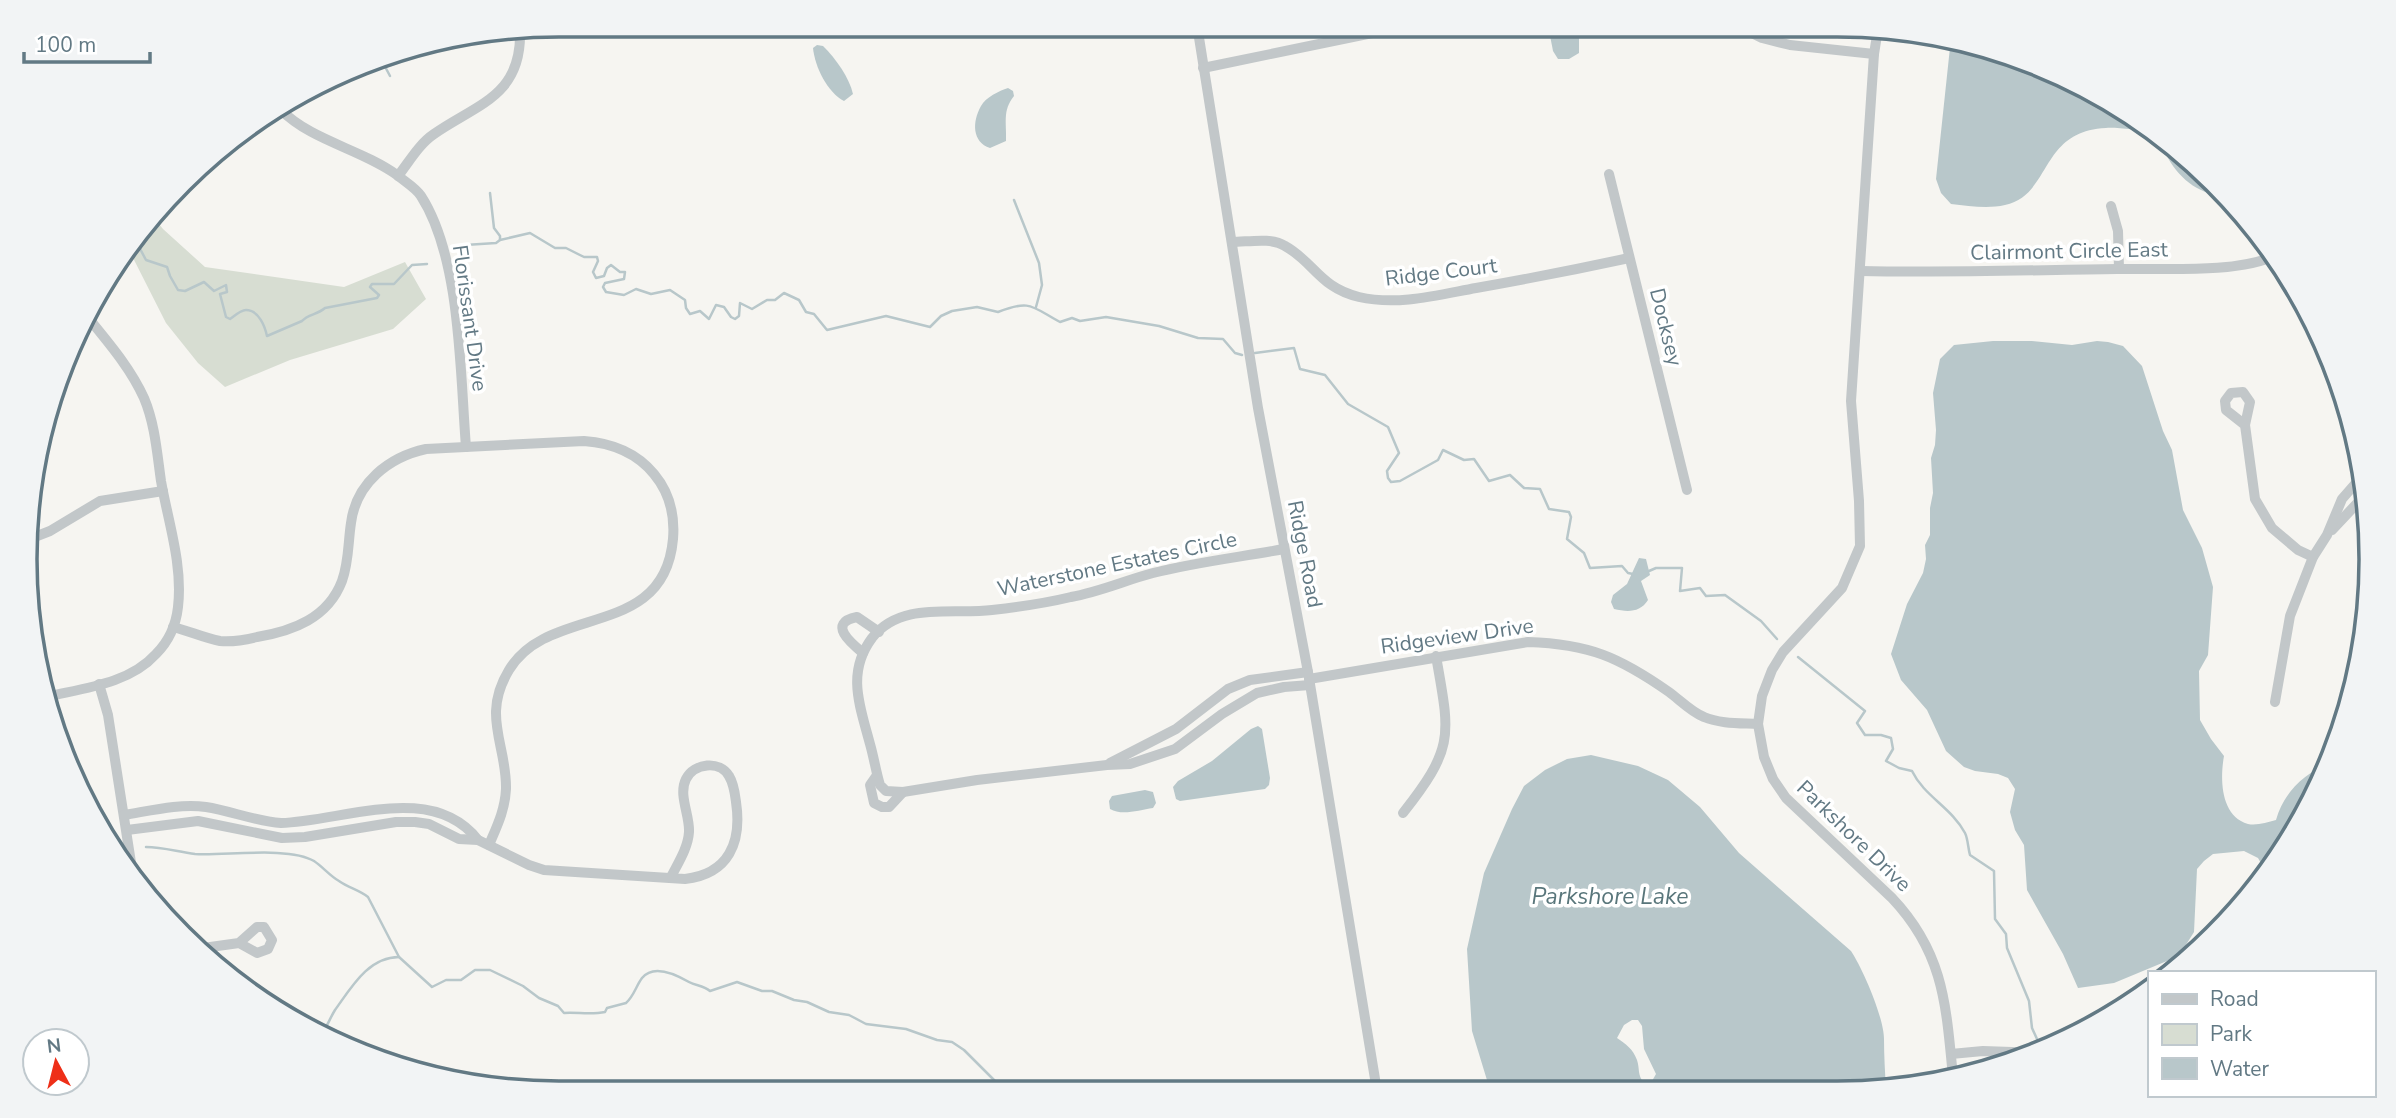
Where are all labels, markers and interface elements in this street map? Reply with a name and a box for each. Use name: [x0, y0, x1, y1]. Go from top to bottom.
scale bar: [24, 21, 150, 65]
text: 100 m: [35, 31, 96, 59]
street label: Clairmont Circle East: [1970, 235, 2169, 267]
street label: Florissant Drive: [446, 243, 494, 393]
street label: Ridge Court: [1384, 251, 1499, 293]
street label: Docksey: [1643, 285, 1689, 369]
street label: Ridge Road: [1281, 498, 1329, 610]
street label: Waterstone Estates Circle: [995, 525, 1239, 603]
street label: Ridgeview Drive: [1379, 611, 1535, 661]
street label: Parkshore Drive: [1791, 774, 1917, 898]
water label: Parkshore Lake: [1532, 881, 1689, 912]
legend: [2148, 971, 2375, 1097]
text: Road: [2210, 985, 2259, 1013]
text: Park: [2210, 1020, 2252, 1048]
north arrow: [21, 1027, 91, 1097]
text: N: [45, 1032, 63, 1060]
text: Water: [2210, 1055, 2269, 1083]

